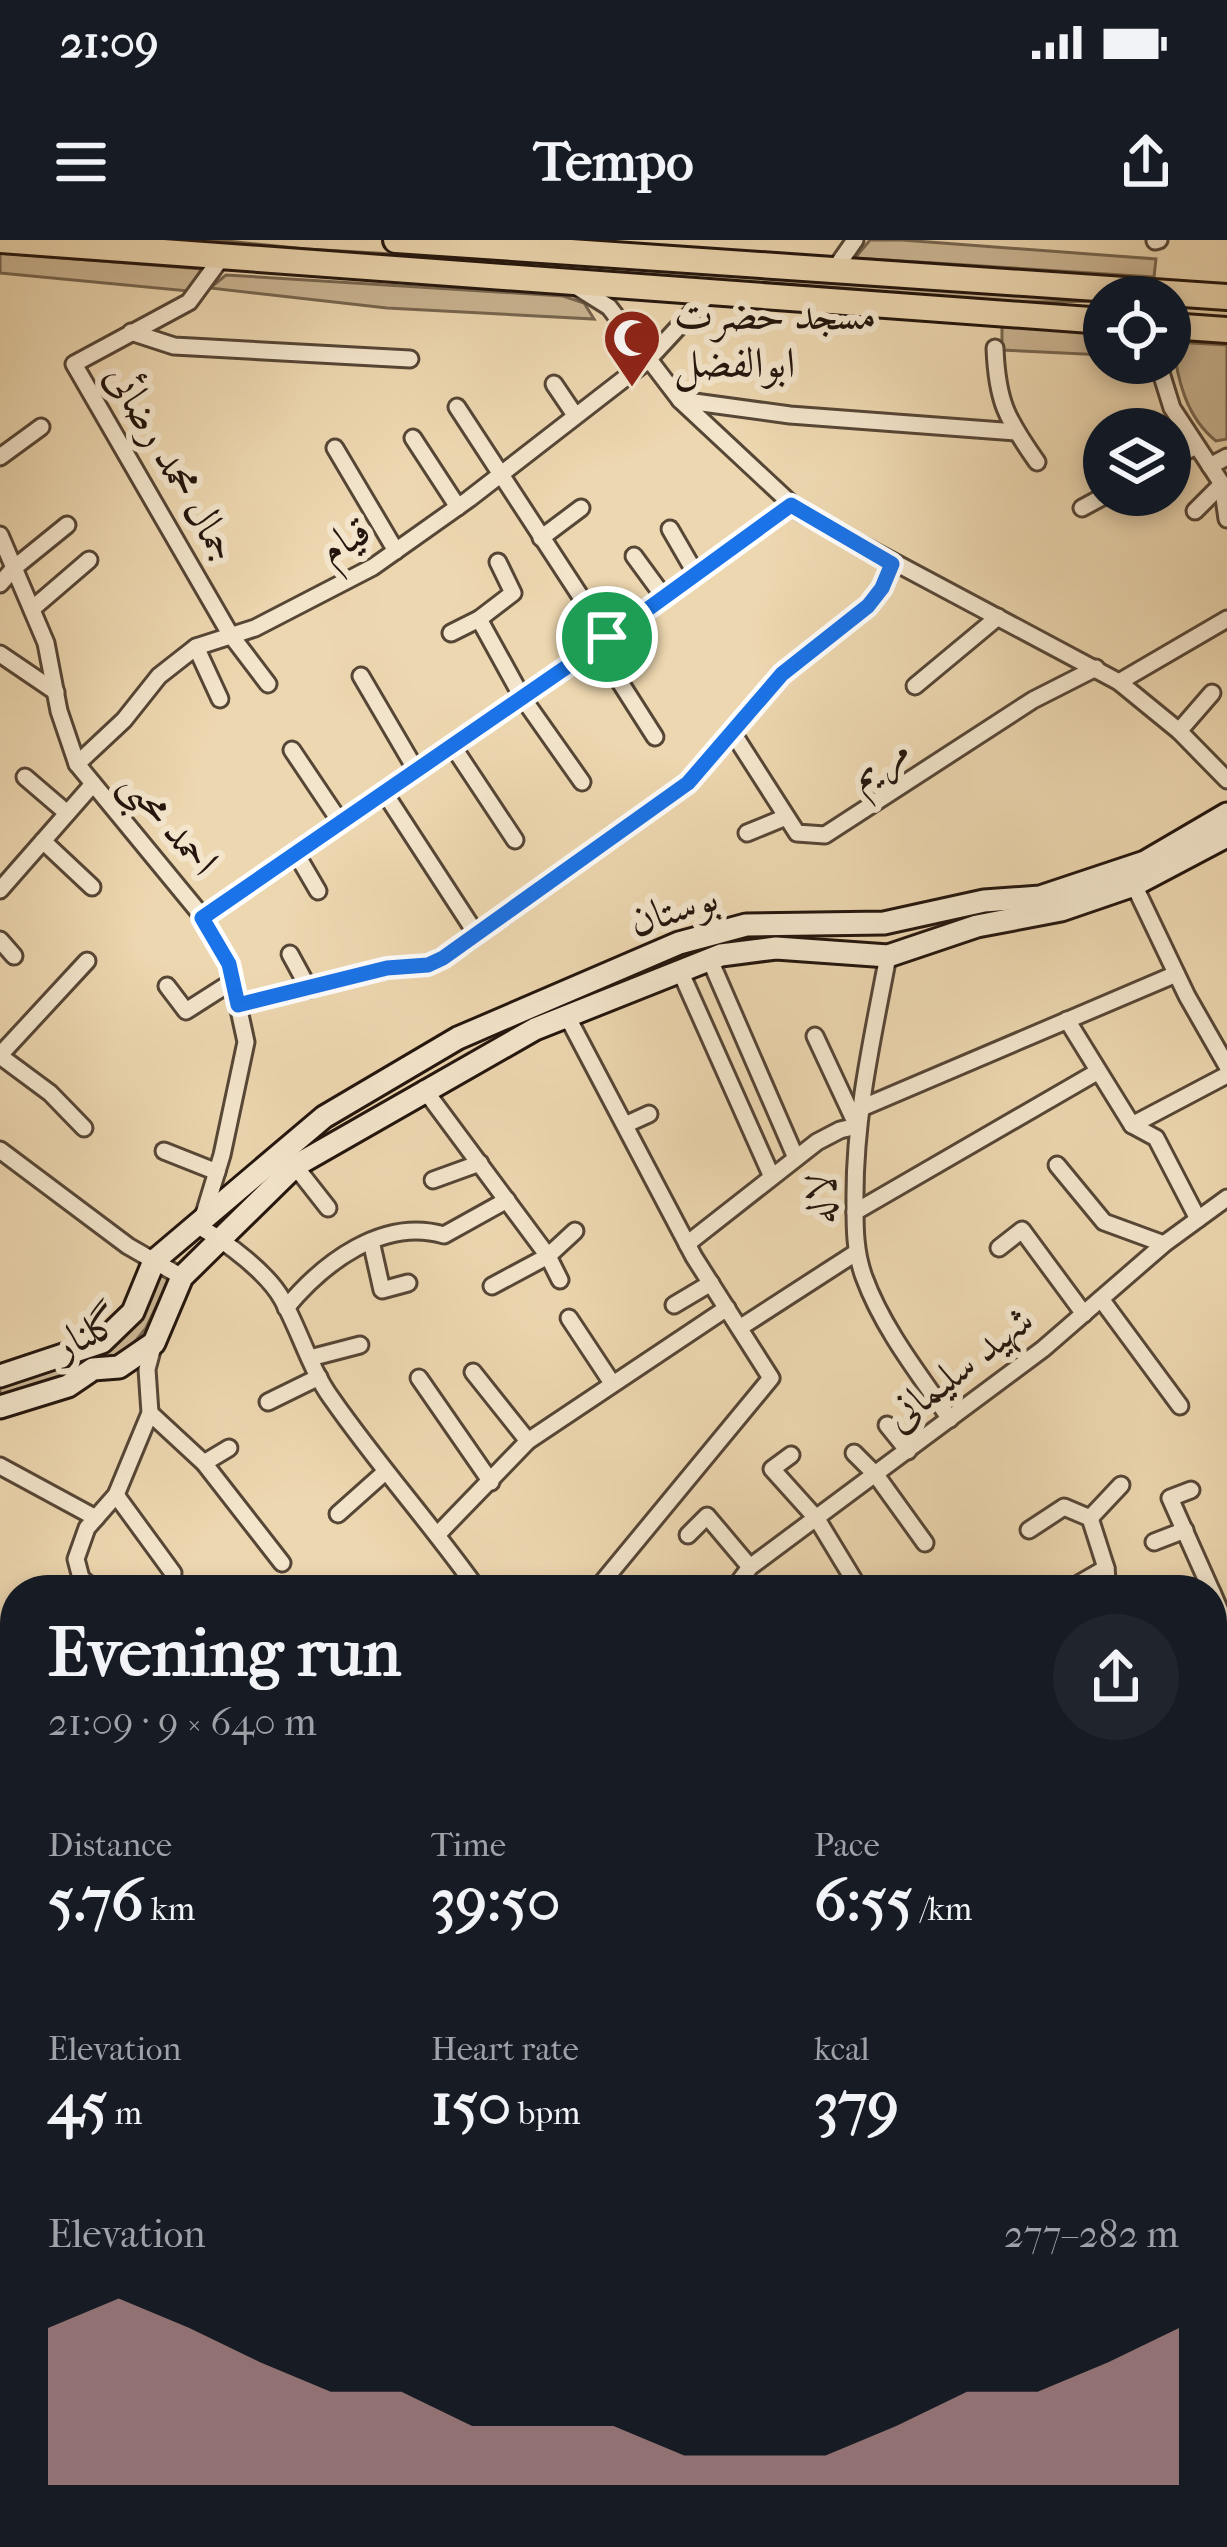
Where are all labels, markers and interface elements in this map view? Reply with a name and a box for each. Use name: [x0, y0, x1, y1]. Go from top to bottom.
text: 21:09: [60, 16, 159, 69]
icon: menu: [48, 129, 114, 195]
icon: share: [1113, 129, 1179, 195]
text: Tempo: [533, 131, 694, 194]
map controls: [1083, 276, 1191, 516]
button: locate: [1083, 276, 1191, 384]
place label: مسجد حضرت ابوالفضل: [674, 291, 876, 392]
mosque icon: مسجد حضرت ابوالفضل: [601, 307, 663, 389]
street label: جمال محمد رضائی: [95, 355, 248, 571]
button: layers: [1083, 408, 1191, 516]
street label: قیام: [310, 506, 385, 584]
pin: [556, 586, 658, 688]
icon: arrive: [574, 604, 640, 670]
street label: مریم: [839, 724, 925, 809]
street label: احمد محبی: [104, 759, 229, 891]
street label: بوستان: [623, 872, 724, 948]
street label: لاله: [797, 1174, 846, 1224]
street label: گلنار: [41, 1295, 129, 1372]
street label: شهید سلیمانی: [875, 1295, 1044, 1443]
button: share: [1053, 1614, 1179, 1740]
text: Evening run: [48, 1615, 401, 1692]
text: 21:09 · 9 × 640 m: [48, 1699, 317, 1745]
text: Distance: [48, 1826, 172, 1865]
text: Time: [431, 1826, 506, 1865]
text: Pace: [814, 1826, 880, 1865]
text: 5.76: [48, 1865, 144, 1936]
text: 39:50: [431, 1865, 560, 1936]
text: 6:55: [814, 1865, 913, 1936]
text: km: [144, 1890, 195, 1929]
text: /km: [913, 1890, 972, 1929]
text: Elevation: [48, 2030, 181, 2069]
text: Heart rate: [431, 2030, 579, 2069]
text: kcal: [814, 2030, 870, 2069]
text: 45: [48, 2069, 108, 2140]
text: 150: [431, 2069, 511, 2140]
text: 379: [814, 2069, 899, 2140]
text: m: [108, 2094, 142, 2133]
text: bpm: [511, 2094, 581, 2133]
text: Elevation: [48, 2211, 206, 2257]
text: 277–282 m: [1004, 2211, 1179, 2257]

